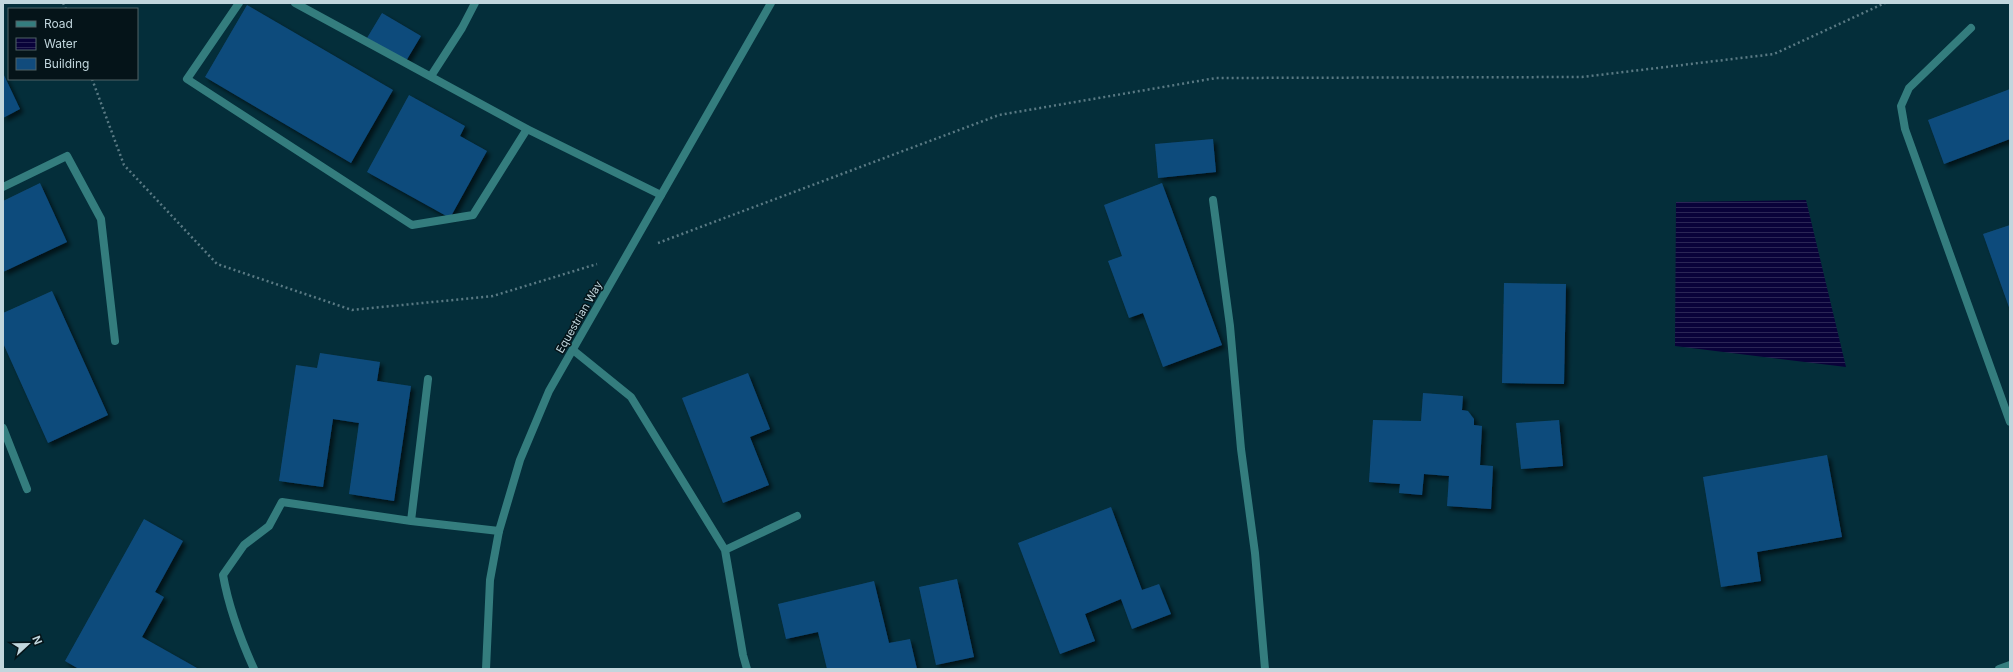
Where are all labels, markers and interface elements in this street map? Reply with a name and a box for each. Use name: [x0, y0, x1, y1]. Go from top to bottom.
legend: [8, 8, 138, 80]
text: Road: [44, 16, 73, 31]
text: Water: [44, 36, 78, 51]
text: Building: [44, 56, 89, 71]
street label: Equestrian Way: [553, 278, 605, 356]
north arrow: [8, 624, 48, 664]
text: N: [29, 634, 45, 647]

